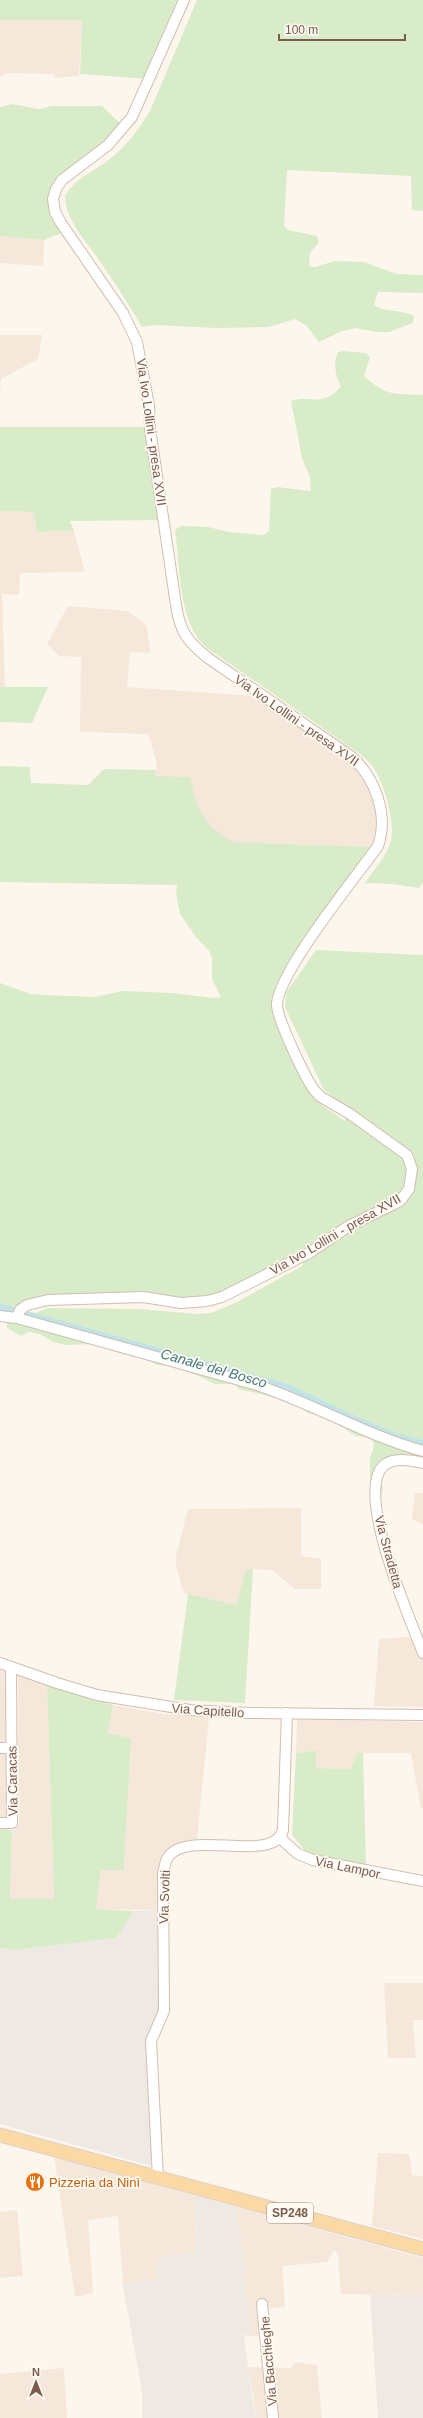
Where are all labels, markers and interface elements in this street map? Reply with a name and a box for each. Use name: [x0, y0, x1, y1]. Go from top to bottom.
scale bar: [279, 16, 405, 42]
text: 100 m: [285, 23, 318, 37]
street label: Via Ivo Lollini - presa XVII: [134, 357, 169, 507]
street label: Via Ivo Lollini - presa XVII: [232, 672, 362, 769]
street label: Via Ivo Lollini - presa XVII: [267, 1191, 403, 1278]
water label: Canale del Bosco: [159, 1345, 269, 1391]
street label: Via Stradetta: [372, 1514, 406, 1591]
street label: Via Capitello: [171, 1700, 245, 1721]
street label: Via Caracas: [4, 1745, 21, 1816]
street label: Via Lampor: [314, 1853, 383, 1882]
street label: Via Svolti: [156, 1870, 173, 1924]
restaurant icon: Pizzeria da Ninì: [24, 2171, 46, 2193]
place label: Pizzeria da Ninì: [49, 2175, 140, 2190]
road number: SP248: [267, 2203, 313, 2223]
street label: Via Bacchieghe: [257, 2315, 280, 2406]
north arrow: [16, 2362, 56, 2402]
text: N: [32, 2366, 40, 2378]

